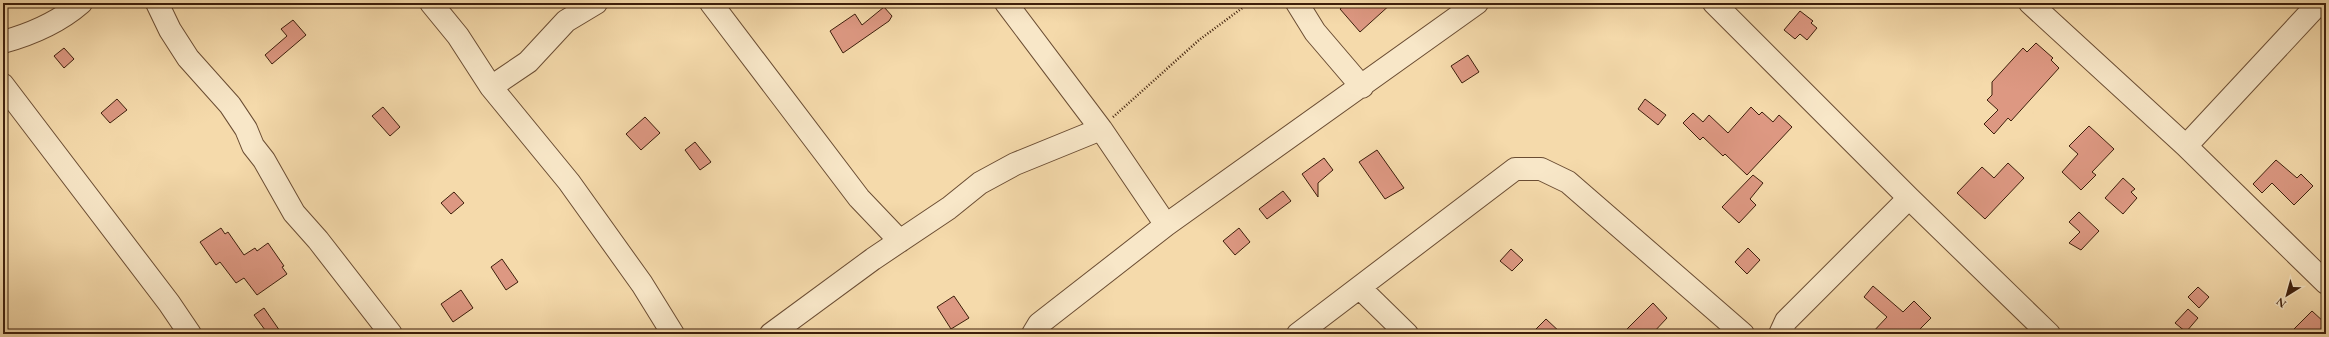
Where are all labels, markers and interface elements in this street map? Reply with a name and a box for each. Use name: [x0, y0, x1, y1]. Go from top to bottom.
north arrow: [2267, 275, 2307, 315]
text: N: [2273, 295, 2289, 311]

